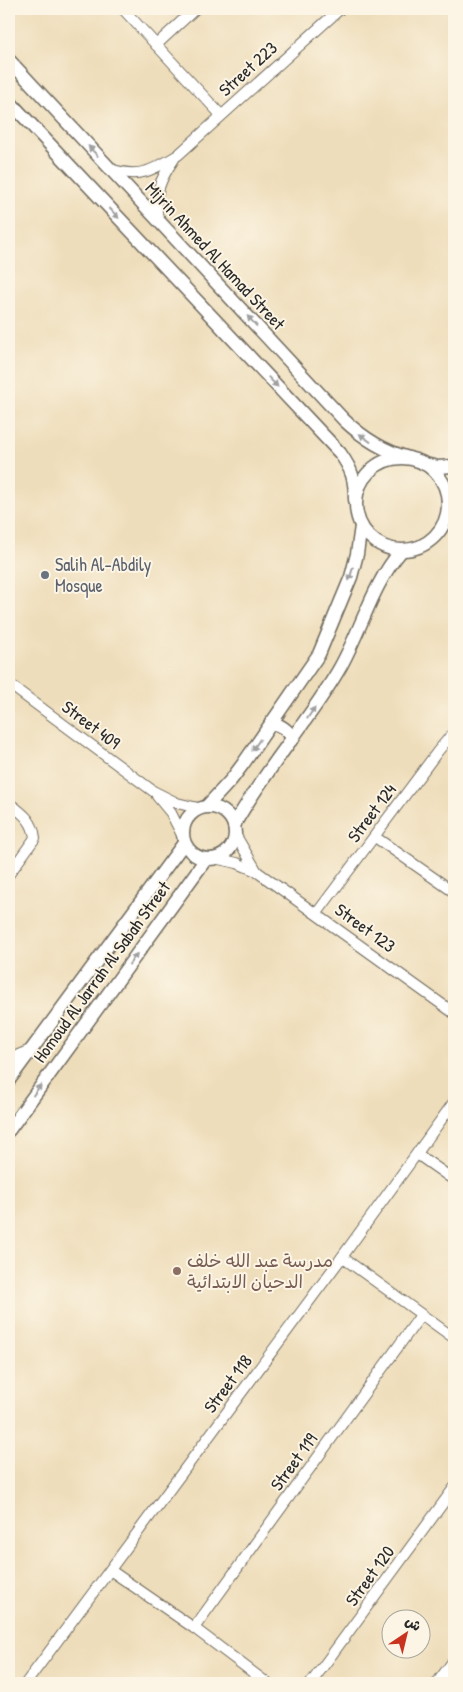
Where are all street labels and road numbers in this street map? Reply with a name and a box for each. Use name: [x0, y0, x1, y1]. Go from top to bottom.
street label: Street 223: [213, 36, 282, 102]
street label: Mijrin Ahmed Al Hamad Street: [140, 176, 291, 336]
street label: Street 409: [57, 694, 126, 755]
street label: Street 124: [341, 778, 402, 847]
street label: Homoud Al Jarrah Al Sabah Street: [27, 875, 176, 1068]
street label: Street 123: [330, 897, 401, 958]
street label: Street 118: [197, 1349, 258, 1418]
street label: Street 119: [264, 1427, 323, 1496]
street label: Street 120: [339, 1540, 400, 1611]

